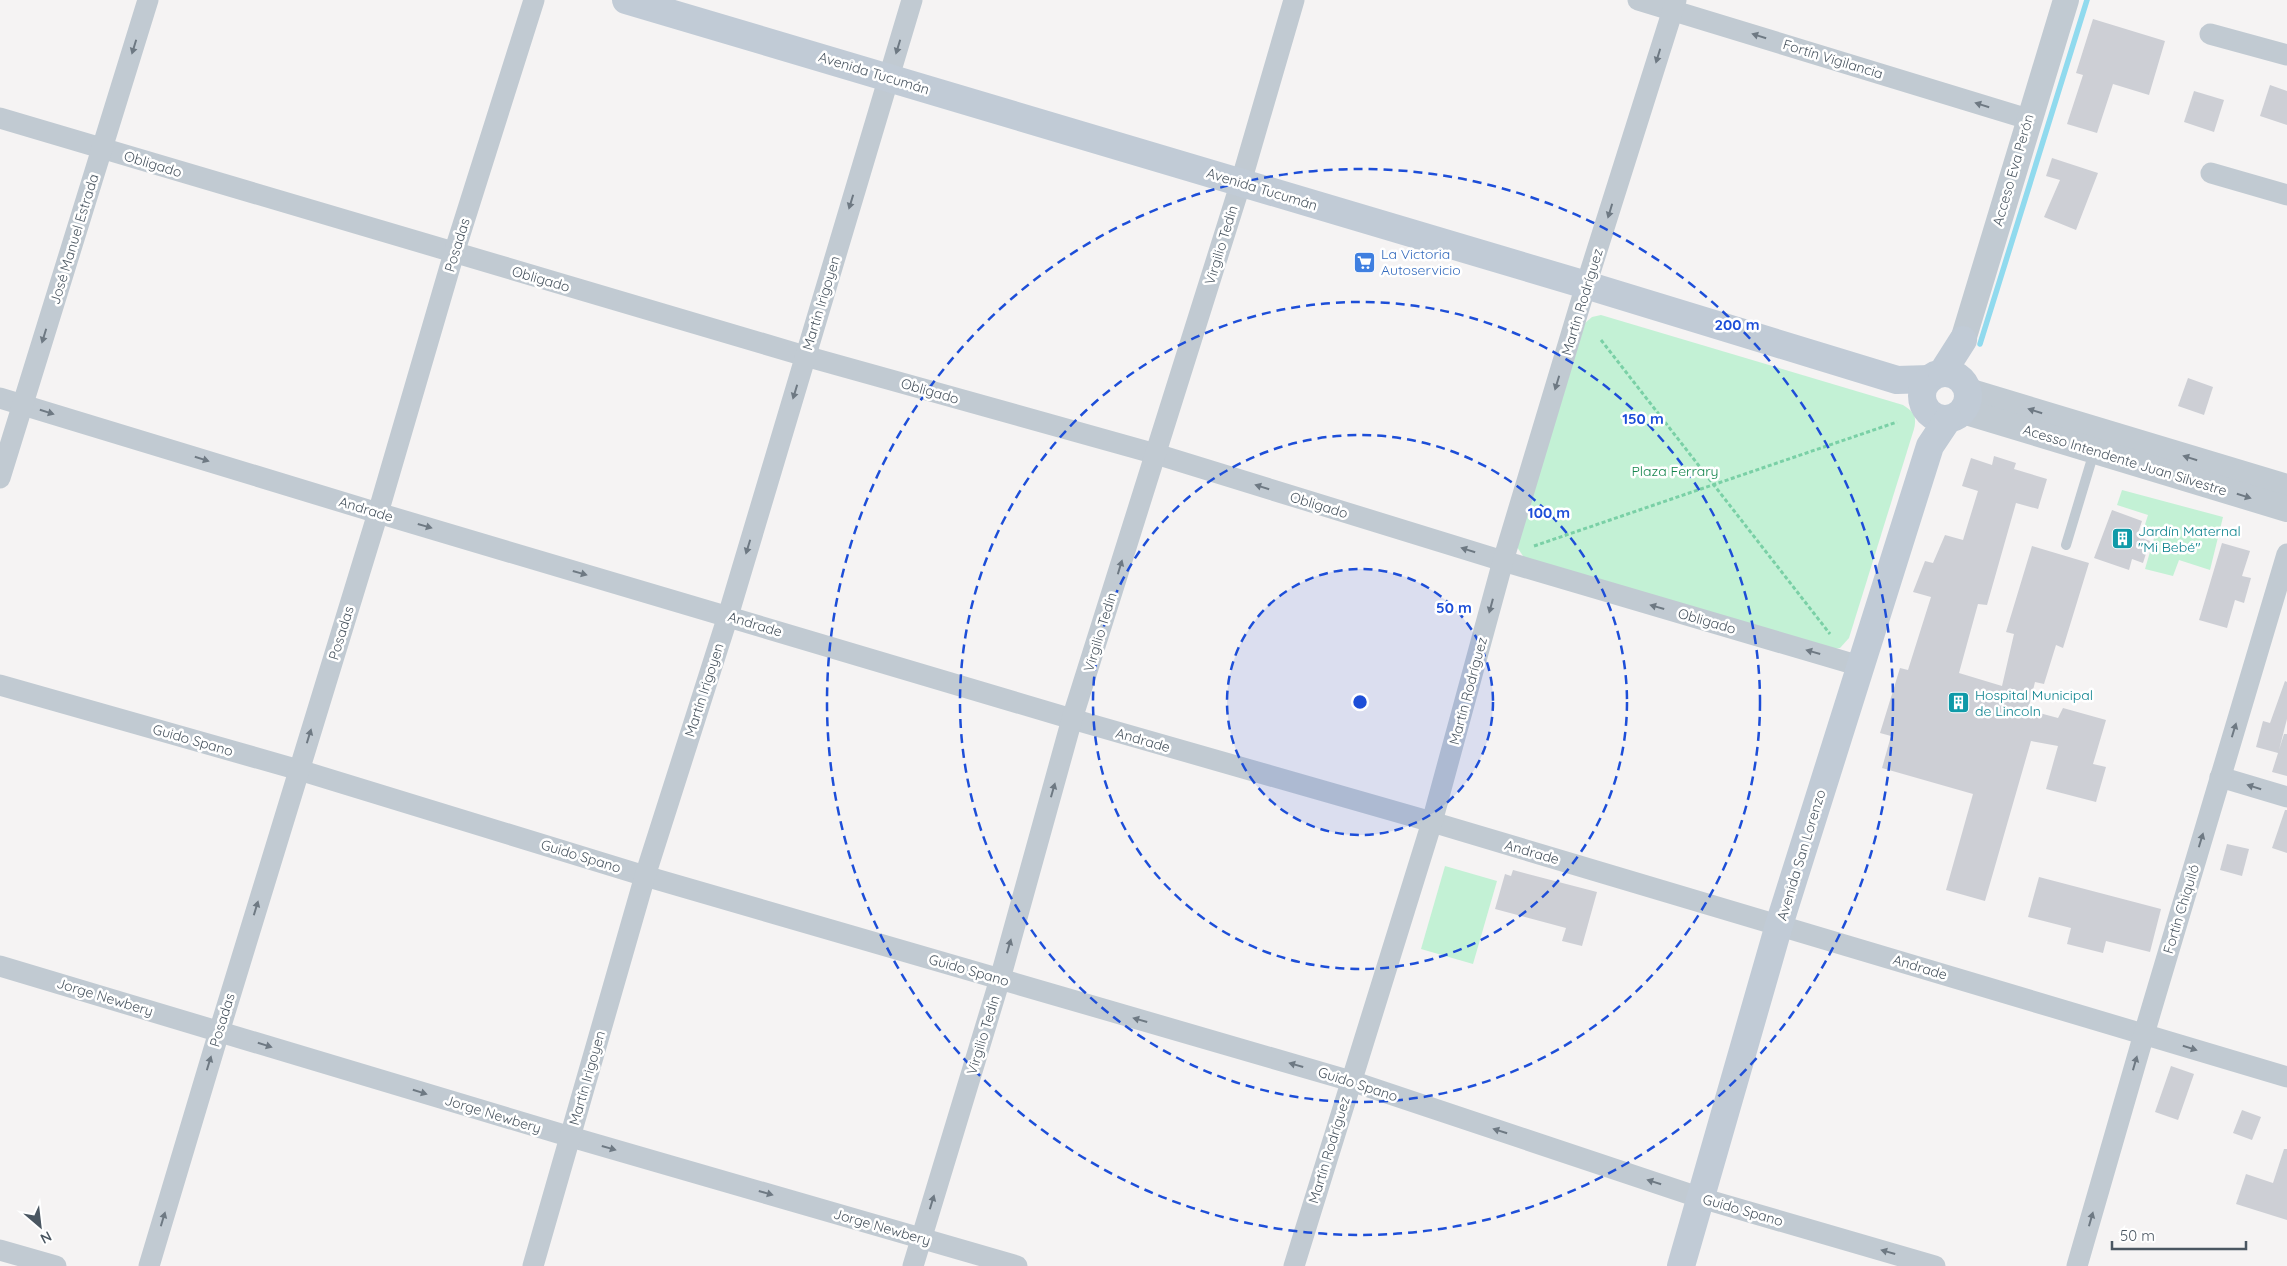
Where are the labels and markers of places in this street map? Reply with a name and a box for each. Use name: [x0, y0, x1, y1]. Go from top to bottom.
place label: La Victoria Autoservicio: [1381, 245, 1461, 279]
supermarket icon: La Victoria Autoservicio: [1353, 250, 1377, 274]
place label: Jardín Maternal "Mi Bebé": [2138, 522, 2241, 556]
building icon: Jardín Maternal "Mi Bebé": [2110, 527, 2134, 551]
place label: Hospital Municipal de Lincoln: [1975, 686, 2093, 720]
building icon: Hospital Municipal de Lincoln: [1947, 691, 1971, 715]
centre of rings: [1351, 693, 1369, 711]

